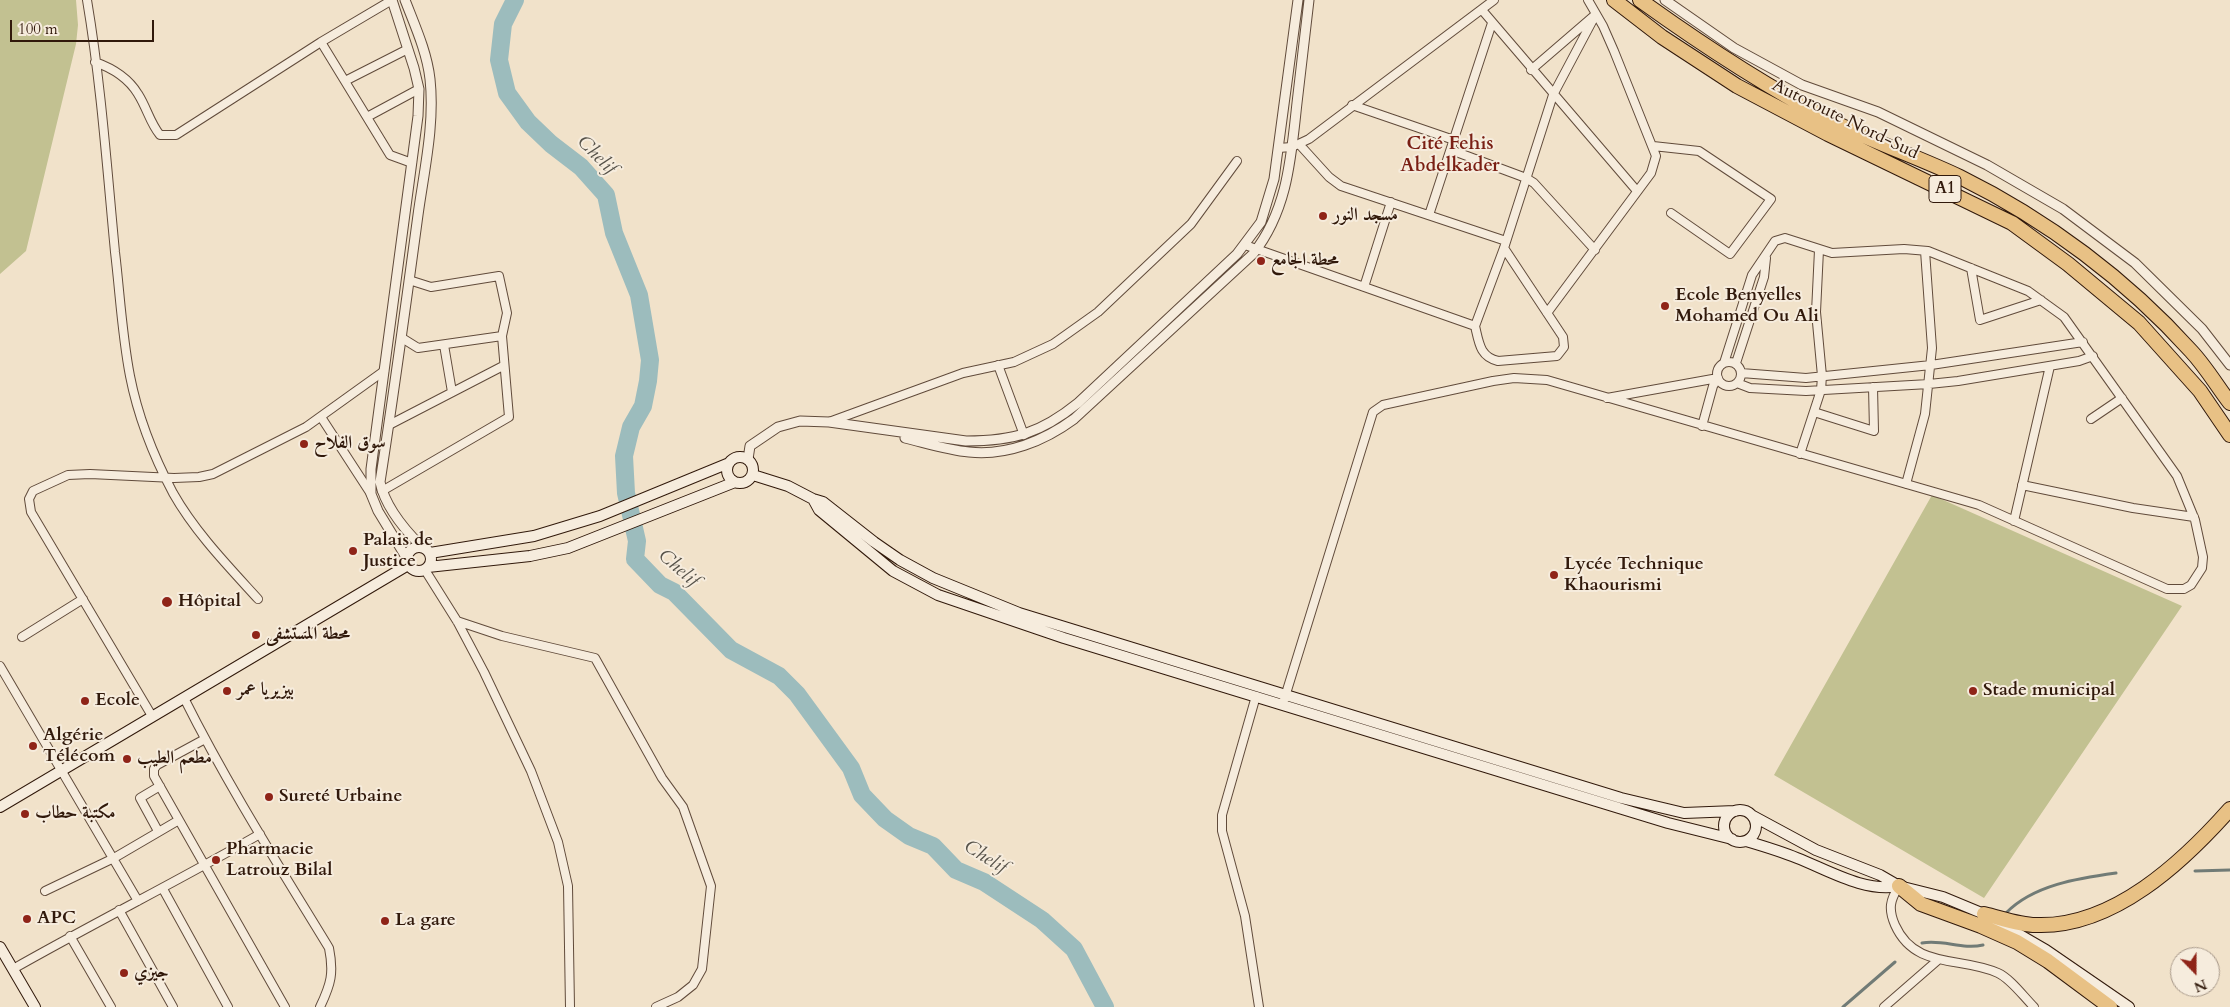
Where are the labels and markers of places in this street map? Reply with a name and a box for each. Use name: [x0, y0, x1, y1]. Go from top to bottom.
place label: مسجد النور: [1333, 205, 1398, 227]
marker: مسجد النور: [1317, 210, 1329, 222]
place label: محطة الجامع: [1271, 250, 1339, 272]
marker: محطة الجامع: [1255, 255, 1267, 267]
place label: Ecole Benyelles Mohamed Ou Ali: [1675, 285, 1819, 328]
marker: Ecole Benyelles Mohamed Ou Ali: [1659, 300, 1671, 312]
place label: سوق الفلاح: [314, 433, 386, 455]
marker: سوق الفلاح: [298, 438, 310, 450]
place label: Palais de Justice: [363, 530, 433, 572]
marker: Palais de Justice: [347, 545, 359, 557]
place label: Lycée Technique Khaourismi: [1564, 554, 1704, 596]
marker: Lycée Technique Khaourismi: [1548, 569, 1560, 581]
place label: Hôpital: [178, 591, 241, 613]
marker: Hôpital: [160, 595, 174, 609]
place label: محطة المستشفى: [266, 624, 350, 646]
marker: محطة المستشفى: [250, 629, 262, 641]
place label: بيزيريا عمر: [237, 680, 294, 702]
place label: Stade municipal: [1983, 680, 2115, 702]
marker: بيزيريا عمر: [221, 685, 233, 697]
marker: Stade municipal: [1967, 685, 1979, 697]
place label: Ecole: [95, 690, 140, 712]
marker: Ecole: [79, 695, 91, 707]
place label: Algérie Télécom: [43, 725, 115, 768]
marker: Algérie Télécom: [27, 740, 39, 752]
place label: مطعم الطيب: [137, 748, 212, 770]
marker: مطعم الطيب: [121, 753, 133, 765]
place label: Sureté Urbaine: [279, 786, 402, 808]
marker: Sureté Urbaine: [263, 791, 275, 803]
place label: مكتبة حطاب: [35, 803, 116, 825]
marker: مكتبة حطاب: [19, 808, 31, 820]
place label: Pharmacie Latrouz Bilal: [226, 839, 333, 882]
marker: Pharmacie Latrouz Bilal: [210, 854, 222, 866]
place label: APC: [37, 908, 76, 930]
place label: La gare: [395, 910, 456, 932]
marker: APC: [21, 913, 33, 925]
marker: La gare: [379, 915, 391, 927]
place label: جيزي: [134, 962, 169, 984]
marker: جيزي: [118, 967, 130, 979]

